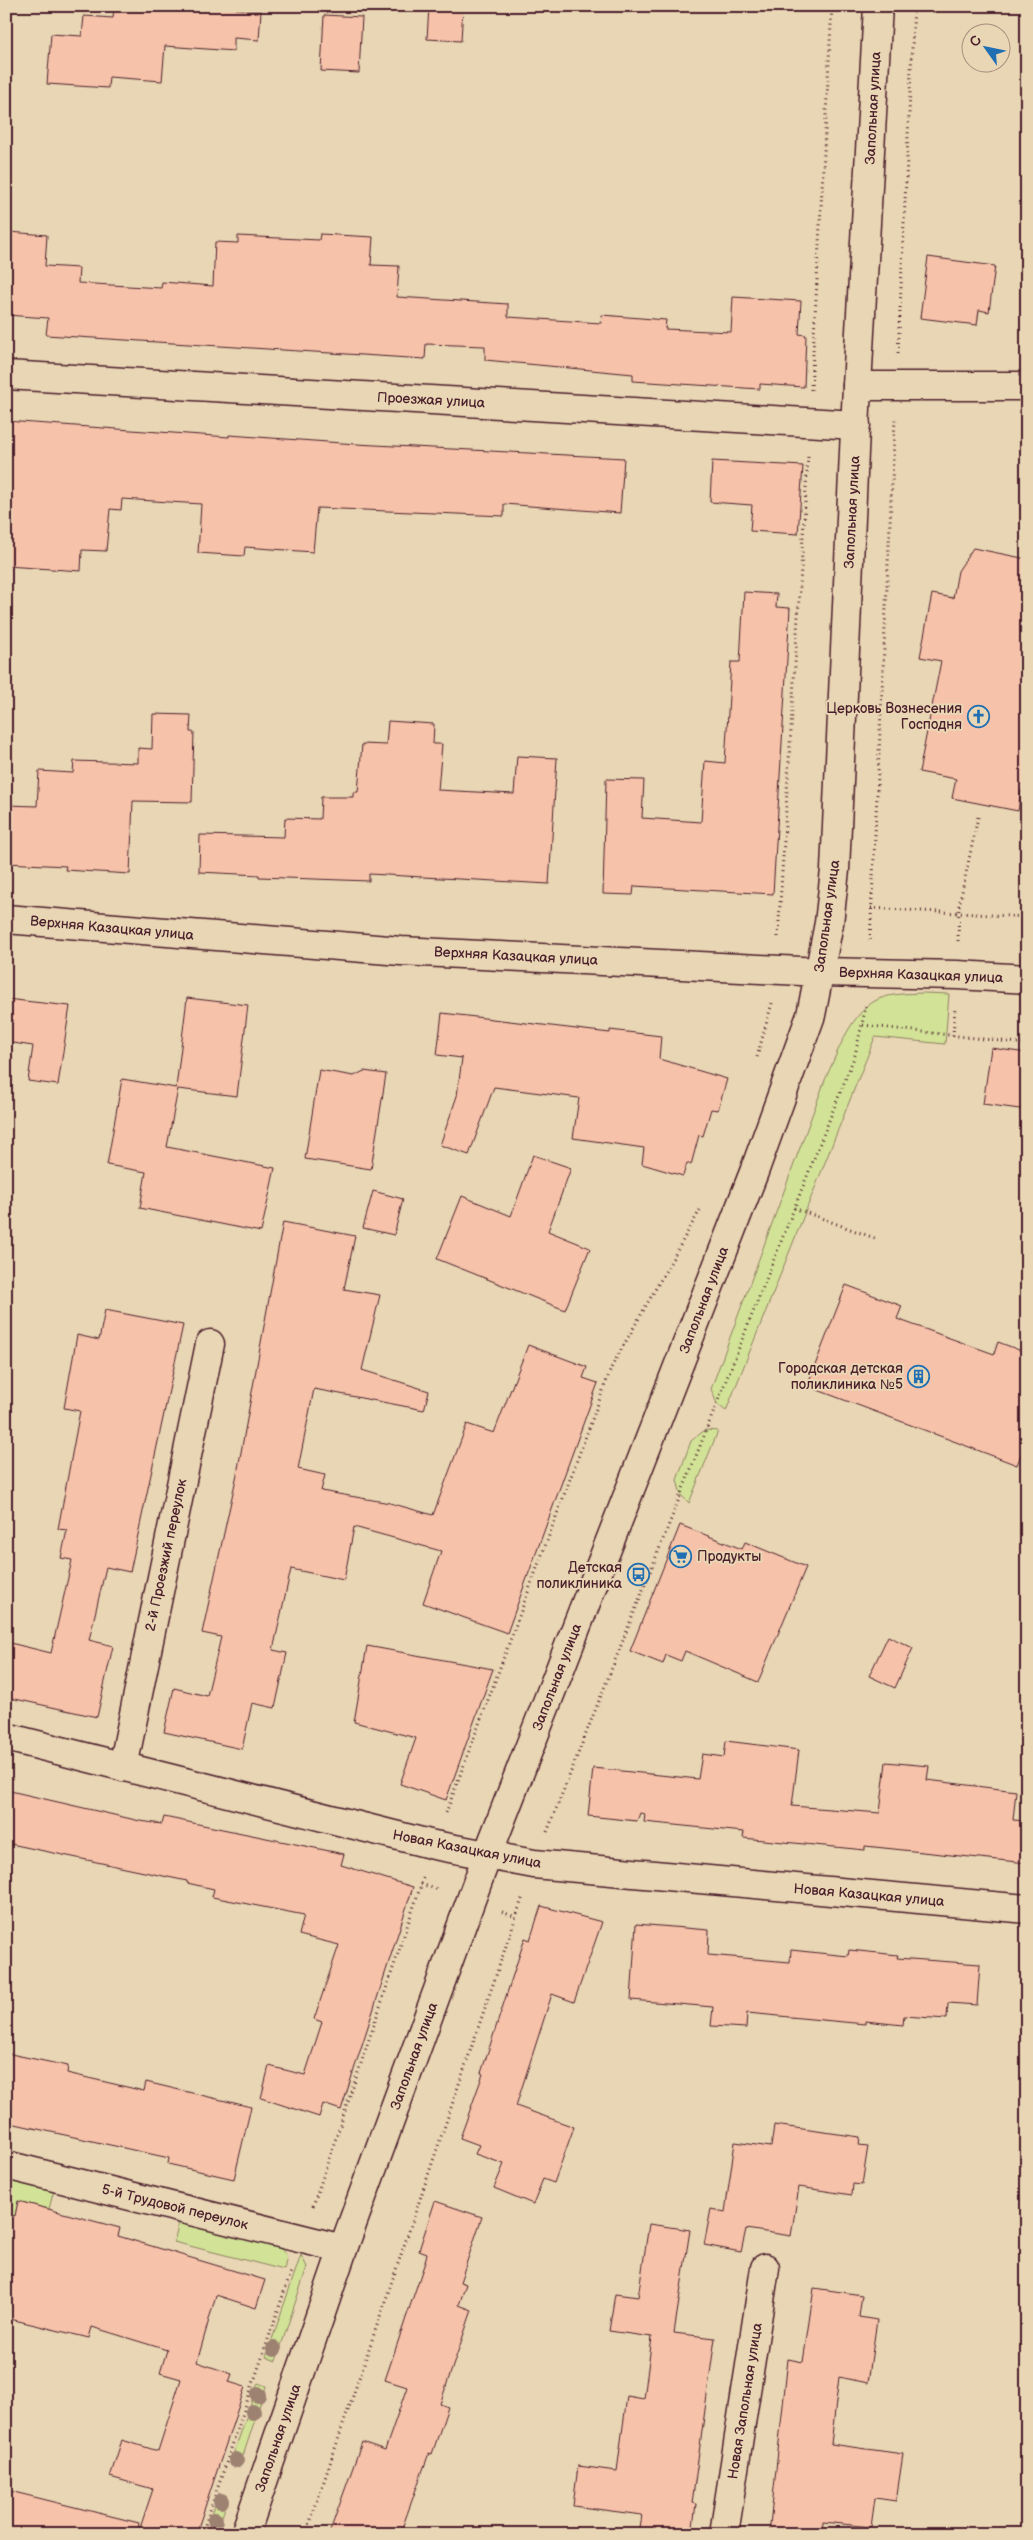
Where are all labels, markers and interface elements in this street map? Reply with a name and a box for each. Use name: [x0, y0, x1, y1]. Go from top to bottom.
north arrow: [960, 22, 1010, 72]
text: С: [966, 32, 985, 50]
street label: Запольная улица: [862, 50, 884, 165]
street label: Проезжая улица: [376, 389, 486, 411]
street label: Запольная улица: [841, 454, 863, 569]
place label: Церковь Вознесения Господня: [826, 700, 962, 733]
church icon: Церковь Вознесения Господня: [966, 704, 990, 728]
street label: Запольная улица: [811, 858, 843, 973]
street label: Верхняя Казацкая улица: [29, 912, 195, 944]
street label: Верхняя Казацкая улица: [434, 943, 599, 969]
street label: Верхняя Казацкая улица: [839, 964, 1004, 986]
street label: Запольная улица: [676, 1243, 732, 1356]
place label: Городская детская поликлиника №5: [778, 1360, 903, 1393]
building icon: Городская детская поликлиника №5: [907, 1364, 931, 1388]
street label: 2-й Проезжий переулок: [142, 1477, 191, 1633]
supermarket icon: Продукты: [669, 1544, 693, 1568]
place label: Продукты: [697, 1548, 761, 1565]
place label: Детская поликлиника: [537, 1559, 623, 1592]
bus stop icon: Детская поликлиника: [626, 1563, 650, 1587]
street label: Запольная улица: [529, 1620, 585, 1733]
street label: Новая Казацкая улица: [391, 1826, 544, 1872]
street label: Новая Казацкая улица: [793, 1880, 946, 1910]
street label: Запольная улица: [387, 1999, 442, 2112]
street label: 5-й Трудовой переулок: [100, 2181, 251, 2234]
street label: Новая Запольная улица: [724, 2321, 766, 2480]
street label: Запольная улица: [252, 2381, 305, 2494]

